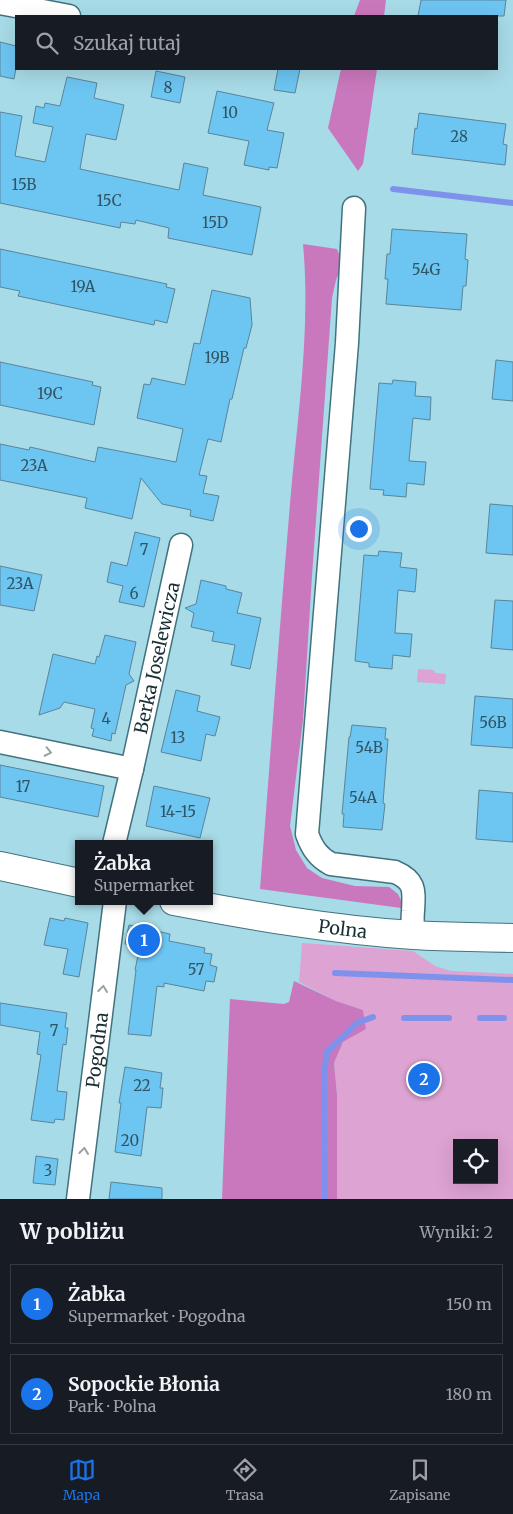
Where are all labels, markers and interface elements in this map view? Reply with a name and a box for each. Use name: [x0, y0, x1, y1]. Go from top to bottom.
search box: [15, 15, 498, 70]
icon: search: [33, 29, 61, 57]
text: Szukaj tutaj: [73, 31, 181, 55]
house number: 8: [164, 78, 173, 97]
house number: 10: [222, 103, 238, 122]
house number: 28: [450, 127, 468, 146]
house number: 15B: [12, 175, 36, 194]
house number: 15C: [97, 191, 122, 210]
house number: 15D: [202, 213, 228, 232]
house number: 54G: [412, 260, 440, 279]
house number: 19A: [71, 277, 96, 296]
house number: 19B: [205, 348, 229, 367]
house number: 19C: [37, 384, 63, 403]
house number: 23A: [20, 456, 48, 475]
your location: [346, 516, 372, 542]
house number: 7: [140, 540, 149, 559]
house number: 23A: [6, 574, 34, 593]
street label: Berka Joselewicza: [129, 579, 184, 736]
house number: 6: [129, 584, 139, 603]
house number: 4: [101, 709, 111, 728]
house number: 56B: [479, 713, 507, 732]
house number: 13: [171, 728, 185, 747]
house number: 54B: [355, 738, 383, 757]
one-way arrow: [43, 746, 52, 756]
house number: 17: [16, 777, 31, 796]
house number: 54A: [349, 788, 377, 807]
house number: 14-15: [160, 802, 196, 821]
popup: [75, 840, 213, 905]
text: Żabka: [94, 851, 151, 875]
text: Supermarket: [94, 875, 194, 895]
street label: Polna: [317, 914, 369, 943]
pin: 1: [128, 921, 160, 959]
house number: 57: [188, 960, 205, 979]
one-way arrow: [98, 985, 108, 994]
street label: Pogodna: [80, 1011, 113, 1089]
house number: 7: [50, 1021, 59, 1040]
pin: 2: [408, 1060, 440, 1098]
house number: 22: [133, 1076, 151, 1095]
house number: 20: [121, 1131, 139, 1150]
map controls: [453, 1139, 498, 1184]
button: locate: [453, 1139, 498, 1184]
one-way arrow: [78, 1146, 89, 1154]
house number: 3: [44, 1161, 52, 1180]
text: W pobliżu: [20, 1218, 125, 1245]
text: Wyniki: 2: [420, 1222, 493, 1242]
text: Żabka: [68, 1282, 126, 1306]
text: 1: [33, 1294, 41, 1314]
text: 150 m: [446, 1294, 492, 1314]
text: Supermarket · Pogodna: [68, 1306, 246, 1326]
text: Sopockie Błonia: [68, 1372, 220, 1396]
text: 2: [32, 1384, 42, 1404]
text: 180 m: [446, 1384, 492, 1404]
text: Park · Polna: [68, 1396, 156, 1416]
tab: Mapa: [63, 1456, 100, 1504]
tab: Trasa: [226, 1456, 264, 1504]
tab: Zapisane: [389, 1456, 450, 1504]

